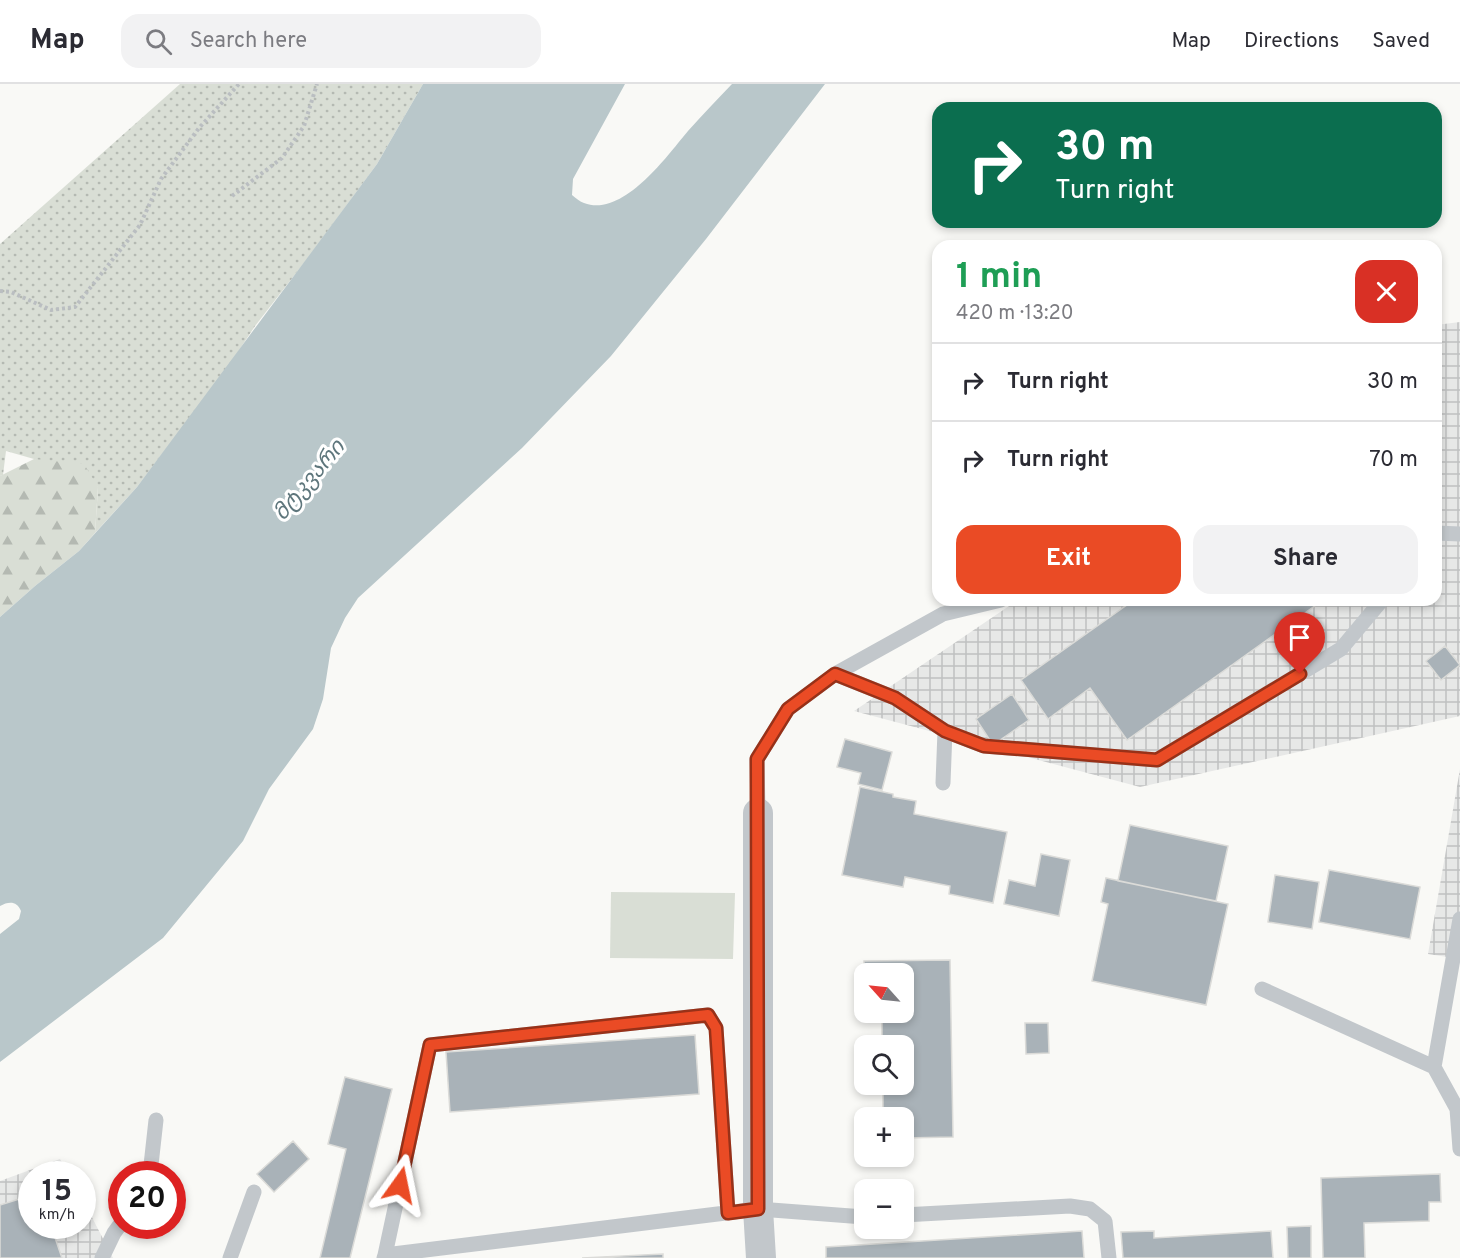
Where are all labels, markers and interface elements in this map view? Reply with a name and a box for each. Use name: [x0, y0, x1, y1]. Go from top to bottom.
search box: [121, 14, 541, 68]
text: Map: [30, 23, 85, 59]
icon: search: [142, 25, 175, 58]
text: Search here: [190, 28, 307, 55]
text: Map: [1171, 28, 1211, 55]
text: Directions: [1244, 28, 1339, 55]
text: Saved: [1372, 28, 1430, 55]
text: 30 m: [1055, 122, 1154, 175]
icon: right: [956, 126, 1034, 204]
text: Turn right: [1055, 174, 1174, 208]
text: 1 min: [956, 255, 1042, 301]
button: close: [1355, 260, 1418, 323]
text: 420 m · 13:20: [956, 301, 1074, 327]
icon: right: [956, 366, 989, 399]
text: Turn right: [1007, 369, 1109, 396]
text: 30 m: [1367, 369, 1418, 396]
water label: მტკვარი: [268, 434, 352, 527]
icon: right: [956, 444, 989, 477]
text: Turn right: [1007, 447, 1109, 474]
text: 70 m: [1369, 447, 1418, 474]
button: Exit: [956, 525, 1181, 594]
button: Share: [1193, 525, 1418, 594]
pin: [1274, 612, 1325, 674]
icon: arrive: [1283, 621, 1316, 654]
north arrow: [854, 963, 914, 1023]
map controls: [854, 963, 914, 1239]
button: search: [854, 1035, 914, 1095]
button: +: [854, 1107, 914, 1167]
position arrow: [368, 1153, 432, 1217]
speed limit sign: 20: [108, 1161, 186, 1239]
text: 15: [42, 1174, 72, 1211]
button: −: [854, 1179, 914, 1239]
text: km/h: [39, 1206, 75, 1225]

